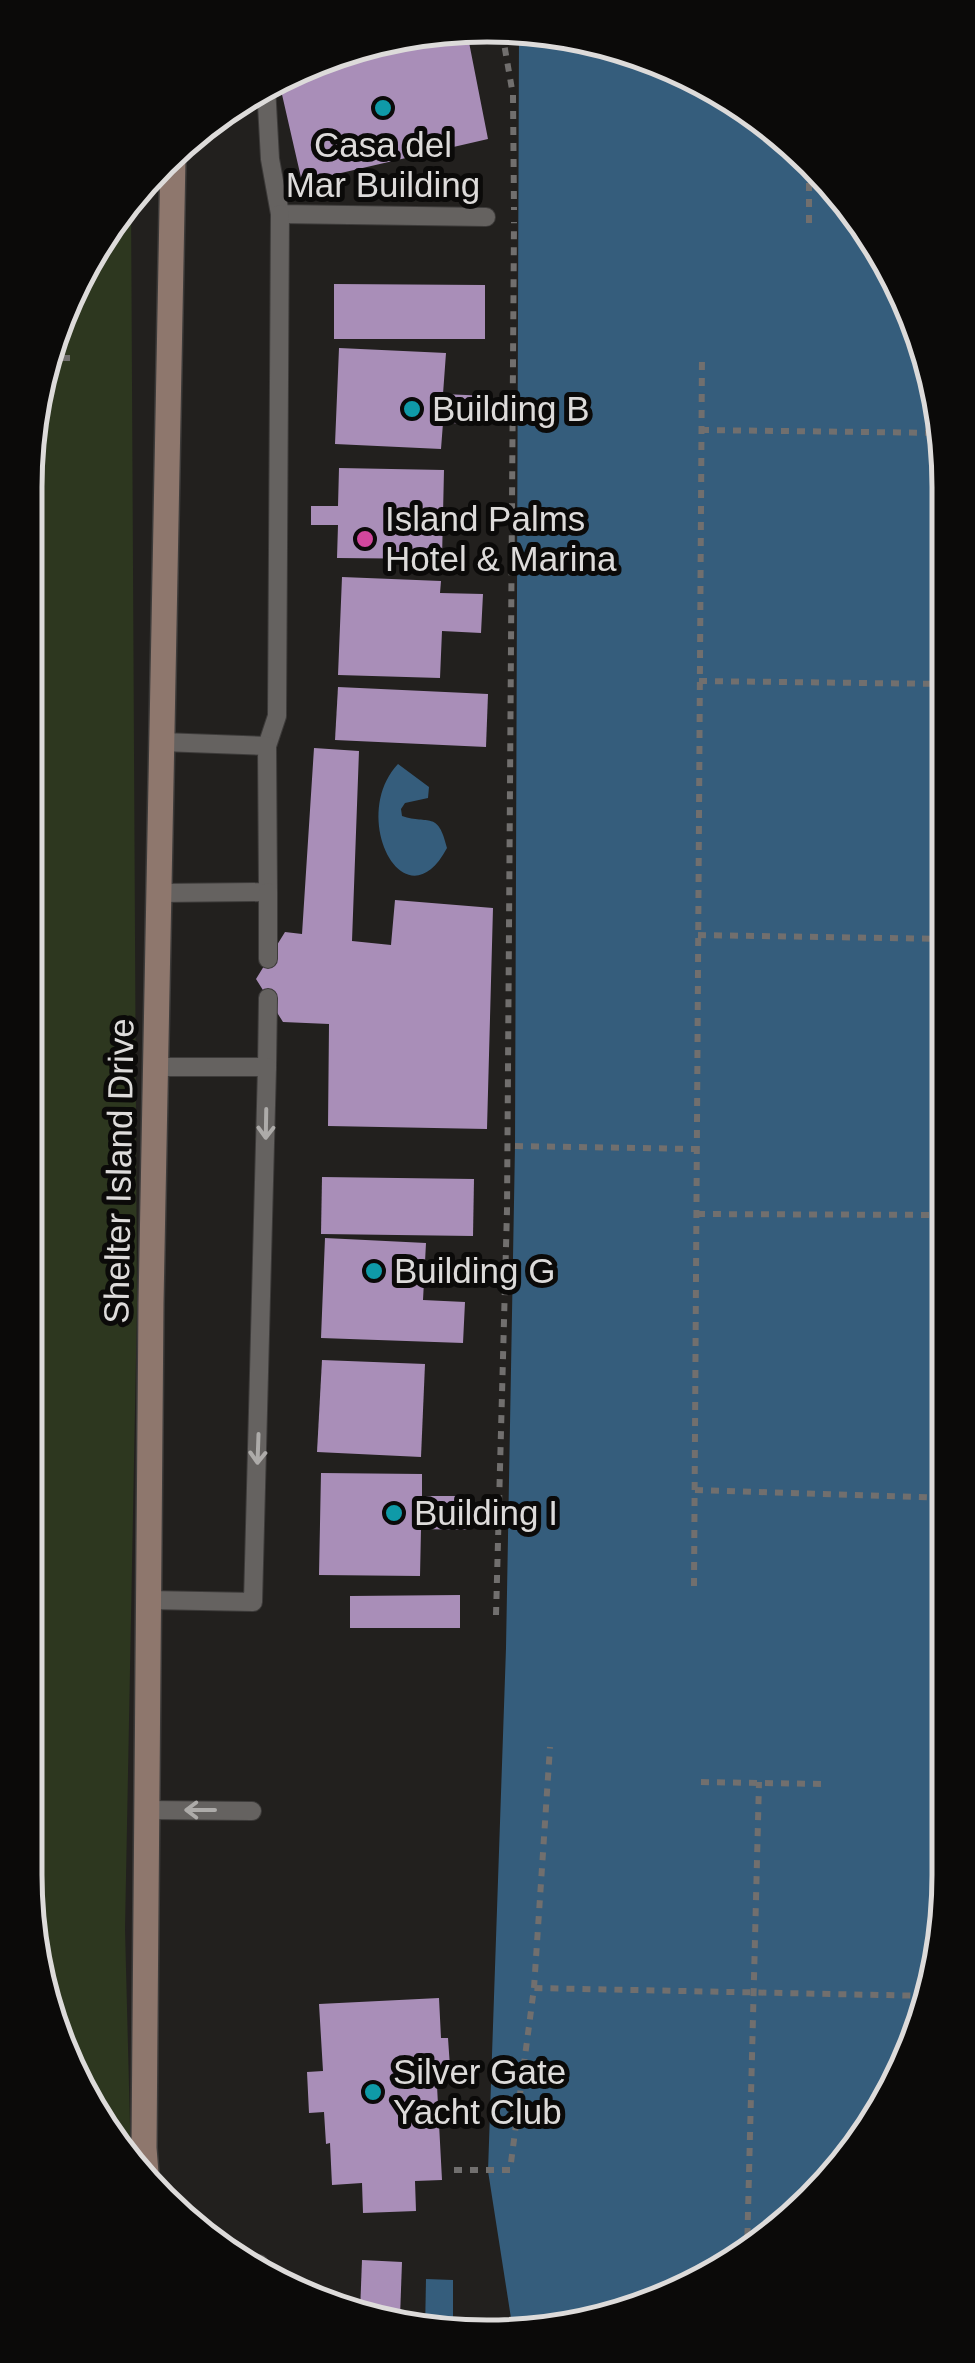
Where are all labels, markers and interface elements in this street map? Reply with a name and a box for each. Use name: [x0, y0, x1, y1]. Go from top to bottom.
marker: Casa del Mar Building: [372, 97, 394, 119]
place label: Casa del Mar Building: [286, 125, 480, 204]
place label: Building B: [432, 389, 590, 428]
marker: Building B: [401, 398, 423, 420]
place label: Island Palms Hotel & Marina: [385, 499, 617, 578]
marker: Island Palms Hotel & Marina: [354, 528, 376, 550]
street label: Shelter Island Drive: [96, 1018, 141, 1324]
one-way arrow: [256, 1108, 276, 1140]
place label: Building G: [394, 1251, 555, 1290]
marker: Building G: [363, 1260, 385, 1282]
one-way arrow: [248, 1433, 267, 1465]
place label: Building I: [414, 1493, 558, 1532]
marker: Building I: [383, 1502, 405, 1524]
one-way arrow: [184, 1800, 216, 1820]
place label: Silver Gate Yacht Club: [393, 2052, 566, 2131]
marker: Silver Gate Yacht Club: [362, 2081, 384, 2103]

